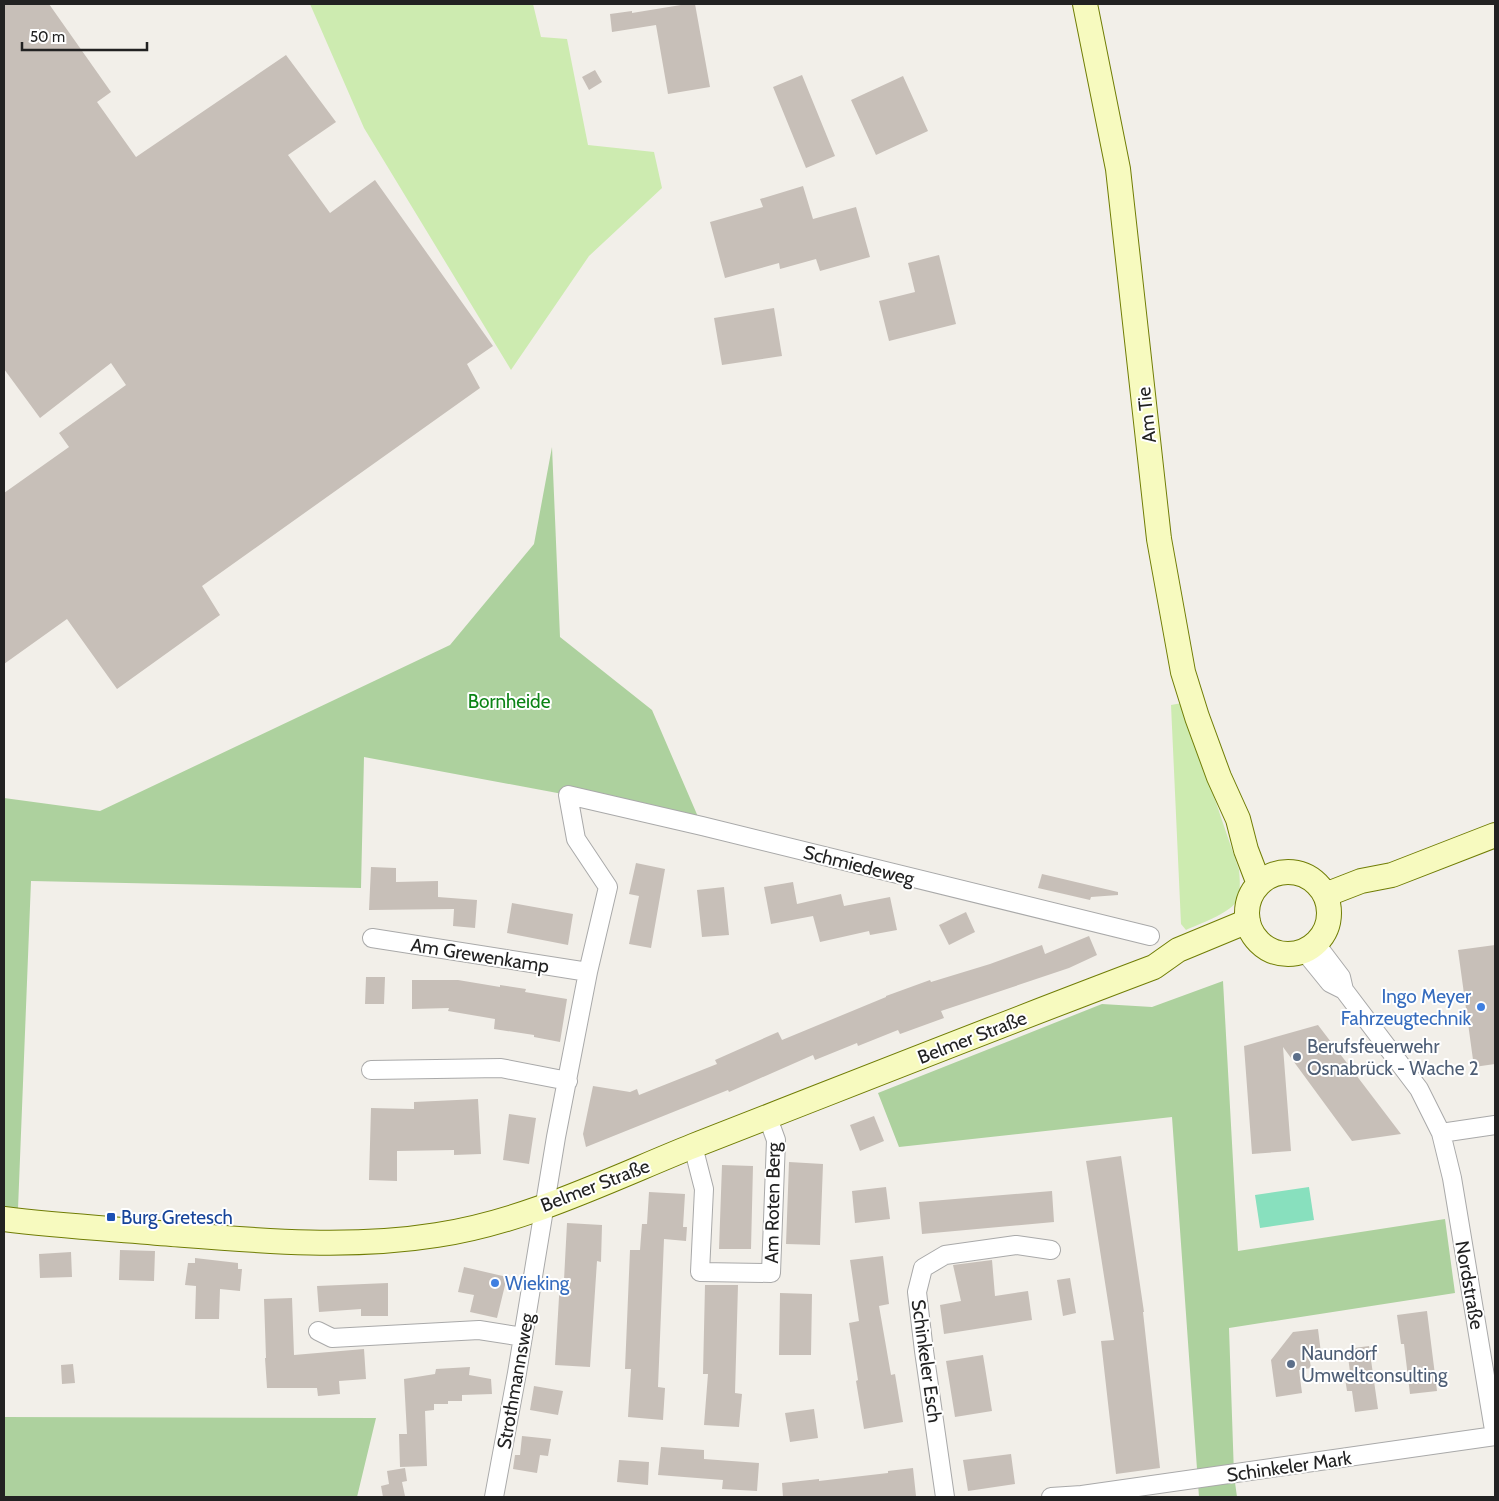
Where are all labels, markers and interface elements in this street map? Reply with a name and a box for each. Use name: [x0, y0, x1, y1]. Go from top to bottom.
scale bar: [22, 20, 148, 52]
text: 50 m: [30, 28, 65, 46]
street label: Am Tie: [1132, 385, 1161, 444]
park label: Bornheide: [468, 690, 551, 713]
street label: Schmiedeweg: [801, 841, 917, 891]
street label: Am Grewenkamp: [409, 933, 551, 978]
place label: Ingo Meyer Fahrzeugtechnik: [1341, 985, 1471, 1030]
marker: Ingo Meyer Fahrzeugtechnik: [1475, 1001, 1487, 1013]
street label: Belmer Straße: [914, 1006, 1030, 1069]
place label: Berufsfeuerwehr Osnabrück - Wache 2: [1307, 1035, 1479, 1080]
marker: Berufsfeuerwehr Osnabrück - Wache 2: [1291, 1051, 1303, 1063]
street label: Am Roten Berg: [760, 1142, 785, 1264]
street label: Belmer Straße: [537, 1154, 653, 1217]
place label: Burg Gretesch: [121, 1206, 233, 1229]
marker: Burg Gretesch: [105, 1211, 117, 1223]
street label: Nordstraße: [1450, 1239, 1489, 1332]
place label: Wieking: [505, 1272, 570, 1295]
marker: Wieking: [489, 1277, 501, 1289]
street label: Schinkeler Esch: [906, 1298, 947, 1424]
street label: Strothmannsweg: [492, 1311, 539, 1451]
place label: Naundorf Umweltconsulting: [1301, 1342, 1448, 1387]
marker: Naundorf Umweltconsulting: [1285, 1358, 1297, 1370]
street label: Schinkeler Mark: [1225, 1446, 1353, 1487]

